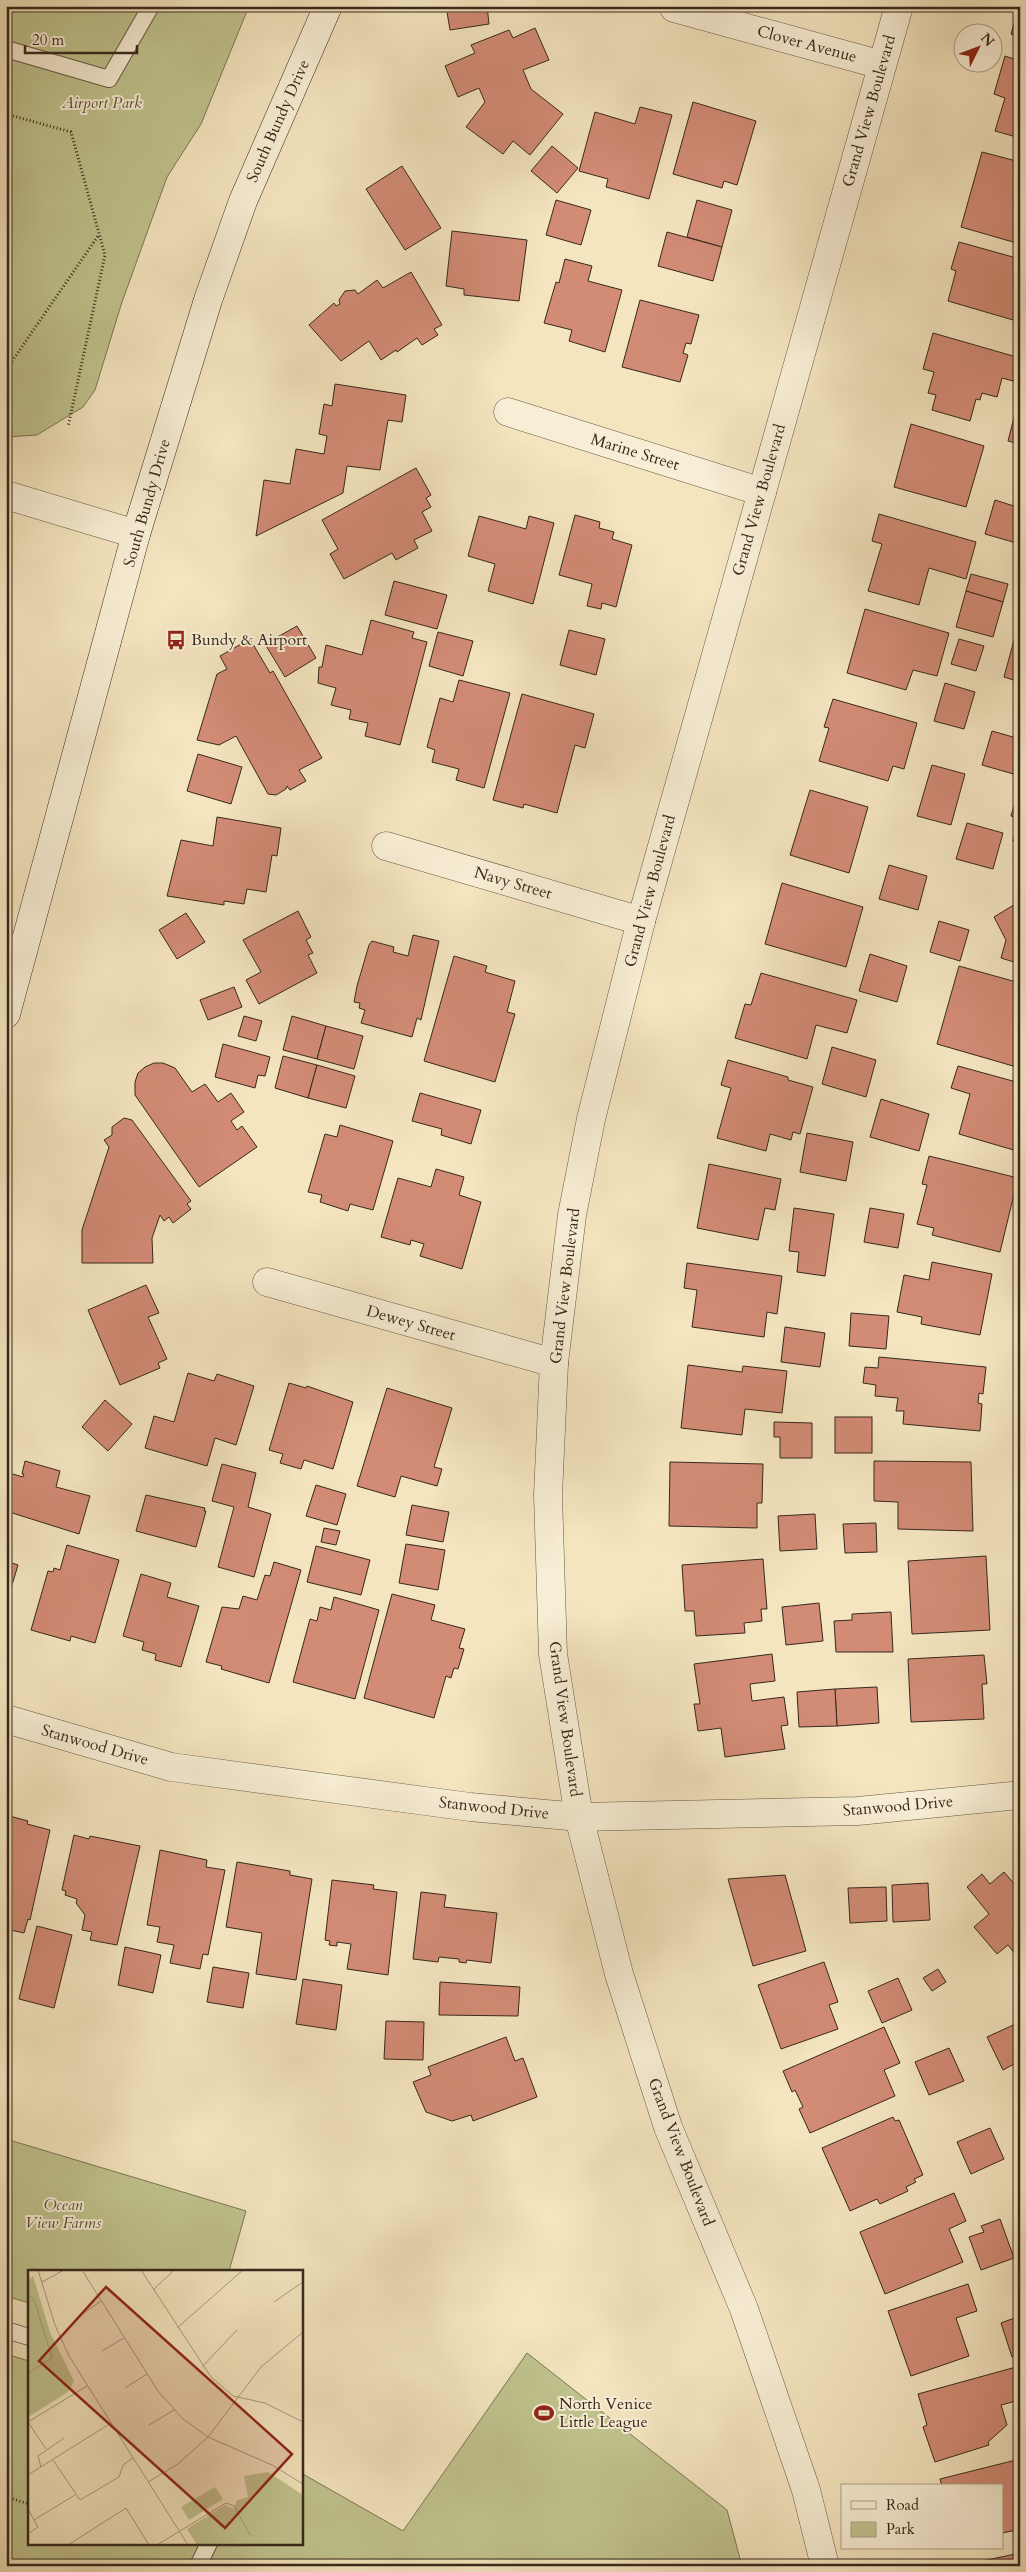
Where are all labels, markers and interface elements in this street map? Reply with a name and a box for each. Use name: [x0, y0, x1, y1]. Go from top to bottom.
street label: Clover Avenue: [755, 20, 859, 68]
scale bar: [25, 22, 138, 54]
north arrow: [954, 22, 1004, 72]
text: N: [976, 29, 998, 51]
text: 20 m: [32, 30, 64, 50]
street label: Grand View Boulevard: [837, 32, 901, 189]
street label: South Bundy Drive: [241, 56, 315, 186]
park label: Airport Park: [61, 92, 142, 114]
street label: Grand View Boulevard: [727, 421, 791, 578]
street label: Marine Street: [588, 428, 682, 476]
street label: South Bundy Drive: [118, 436, 176, 570]
bus stop icon: Bundy & Airport: [165, 629, 187, 651]
place label: Bundy & Airport: [191, 629, 307, 651]
street label: Grand View Boulevard: [619, 812, 681, 970]
street label: Navy Street: [472, 861, 554, 905]
street label: Grand View Boulevard: [545, 1206, 586, 1365]
street label: Dewey Street: [364, 1300, 458, 1346]
street label: Grand View Boulevard: [543, 1640, 587, 1799]
street label: Stanwood Drive: [39, 1719, 151, 1771]
street label: Stanwood Drive: [842, 1790, 954, 1822]
street label: Stanwood Drive: [438, 1791, 550, 1825]
street label: Grand View Boulevard: [643, 2075, 720, 2230]
park label: Ocean View Farms: [25, 2194, 102, 2234]
inset map: [28, 2270, 302, 2544]
place label: North Venice Little League: [559, 2393, 652, 2433]
sports icon: North Venice Little League: [533, 2402, 555, 2424]
legend: [841, 2484, 1004, 2550]
text: Road: [886, 2495, 919, 2515]
text: Park: [886, 2519, 915, 2539]

